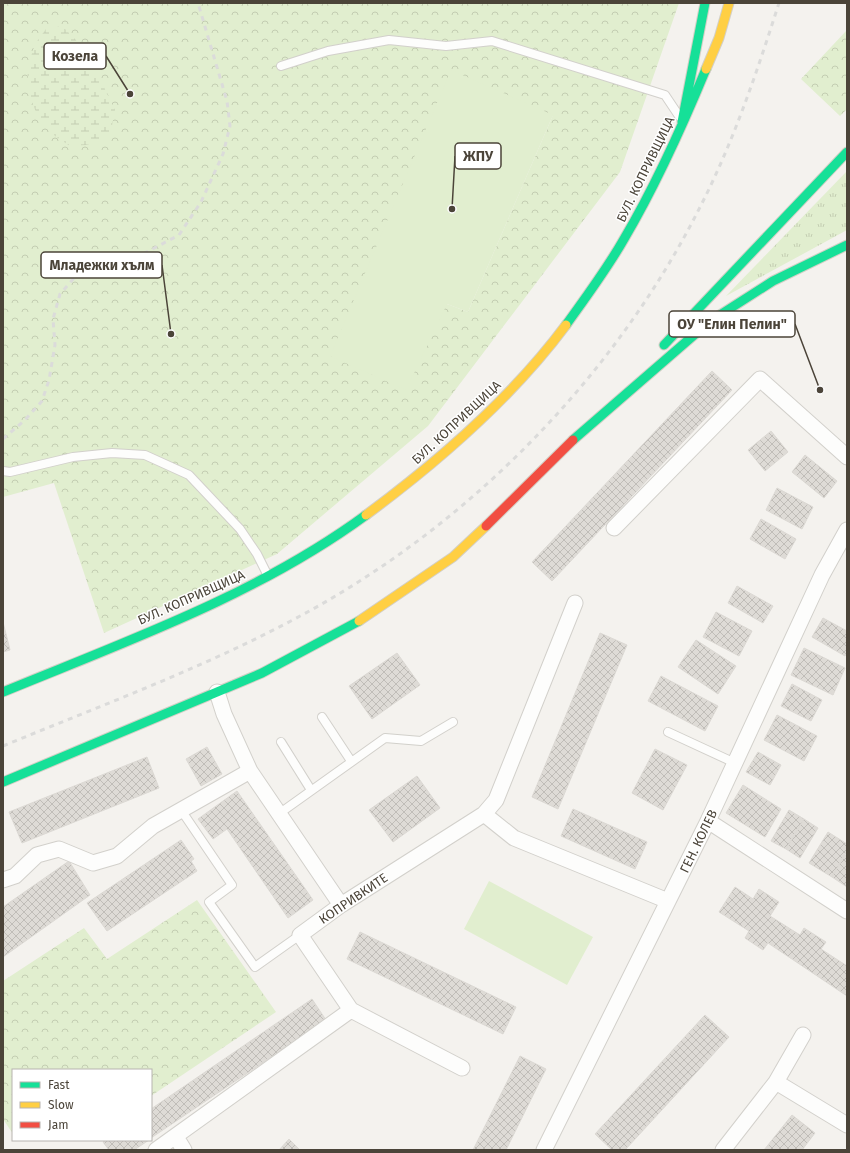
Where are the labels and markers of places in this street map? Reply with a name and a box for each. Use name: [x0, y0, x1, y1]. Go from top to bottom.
callout: Козела: [44, 43, 106, 69]
callout: ЖПУ: [455, 143, 501, 169]
callout: Младежки хълм: [41, 252, 162, 278]
callout: ОУ "Елин Пелин": [669, 311, 795, 337]

